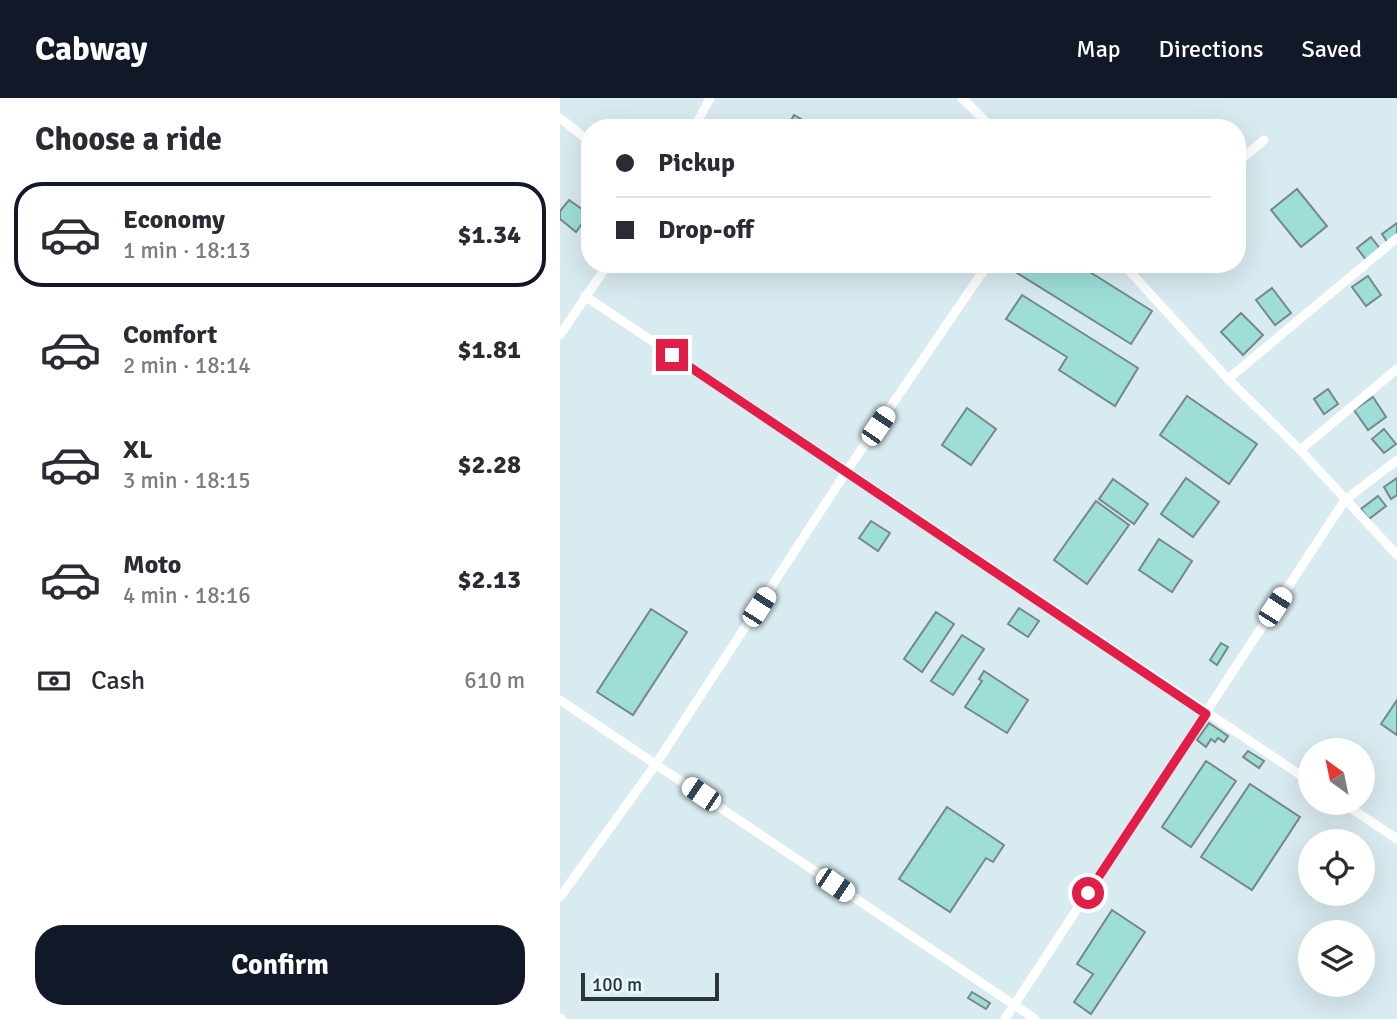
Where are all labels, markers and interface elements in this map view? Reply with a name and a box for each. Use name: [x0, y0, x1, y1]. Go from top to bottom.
text: Cabway: [35, 29, 147, 70]
text: Map: [1076, 34, 1121, 64]
text: Directions: [1159, 34, 1264, 64]
text: Saved: [1302, 34, 1362, 64]
text: Choose a ride: [35, 120, 222, 159]
text: Pickup: [658, 147, 735, 179]
icon: car: [39, 203, 102, 266]
text: Economy: [123, 204, 225, 236]
text: Drop-off: [658, 214, 754, 246]
text: $1.34: [457, 219, 521, 251]
text: 1 min · 18:13: [123, 236, 251, 265]
icon: car: [39, 318, 102, 381]
text: Comfort: [123, 319, 217, 351]
text: $1.81: [457, 334, 521, 366]
route end: [656, 339, 688, 371]
text: 2 min · 18:14: [123, 351, 251, 380]
car: [858, 403, 899, 449]
icon: car: [39, 433, 102, 496]
text: XL: [123, 434, 153, 466]
text: $2.28: [457, 449, 521, 481]
text: 3 min · 18:15: [123, 466, 251, 495]
icon: car: [39, 548, 102, 611]
text: Moto: [123, 549, 181, 581]
text: $2.13: [457, 564, 521, 596]
text: 4 min · 18:16: [123, 581, 251, 610]
car: [739, 584, 780, 630]
car: [1255, 584, 1296, 630]
icon: cash: [35, 662, 73, 700]
text: Cash: [91, 665, 145, 697]
text: 610 m: [464, 666, 525, 695]
north arrow: [1298, 738, 1376, 816]
map controls: [1298, 738, 1375, 997]
car: [678, 774, 725, 814]
button: locate: [1298, 829, 1375, 906]
car: [812, 865, 859, 905]
route start: [1072, 877, 1104, 909]
button: layers: [1298, 920, 1375, 997]
button: Confirm: [35, 925, 525, 1005]
scale bar: [581, 970, 719, 1002]
text: 100 m: [592, 973, 642, 997]

